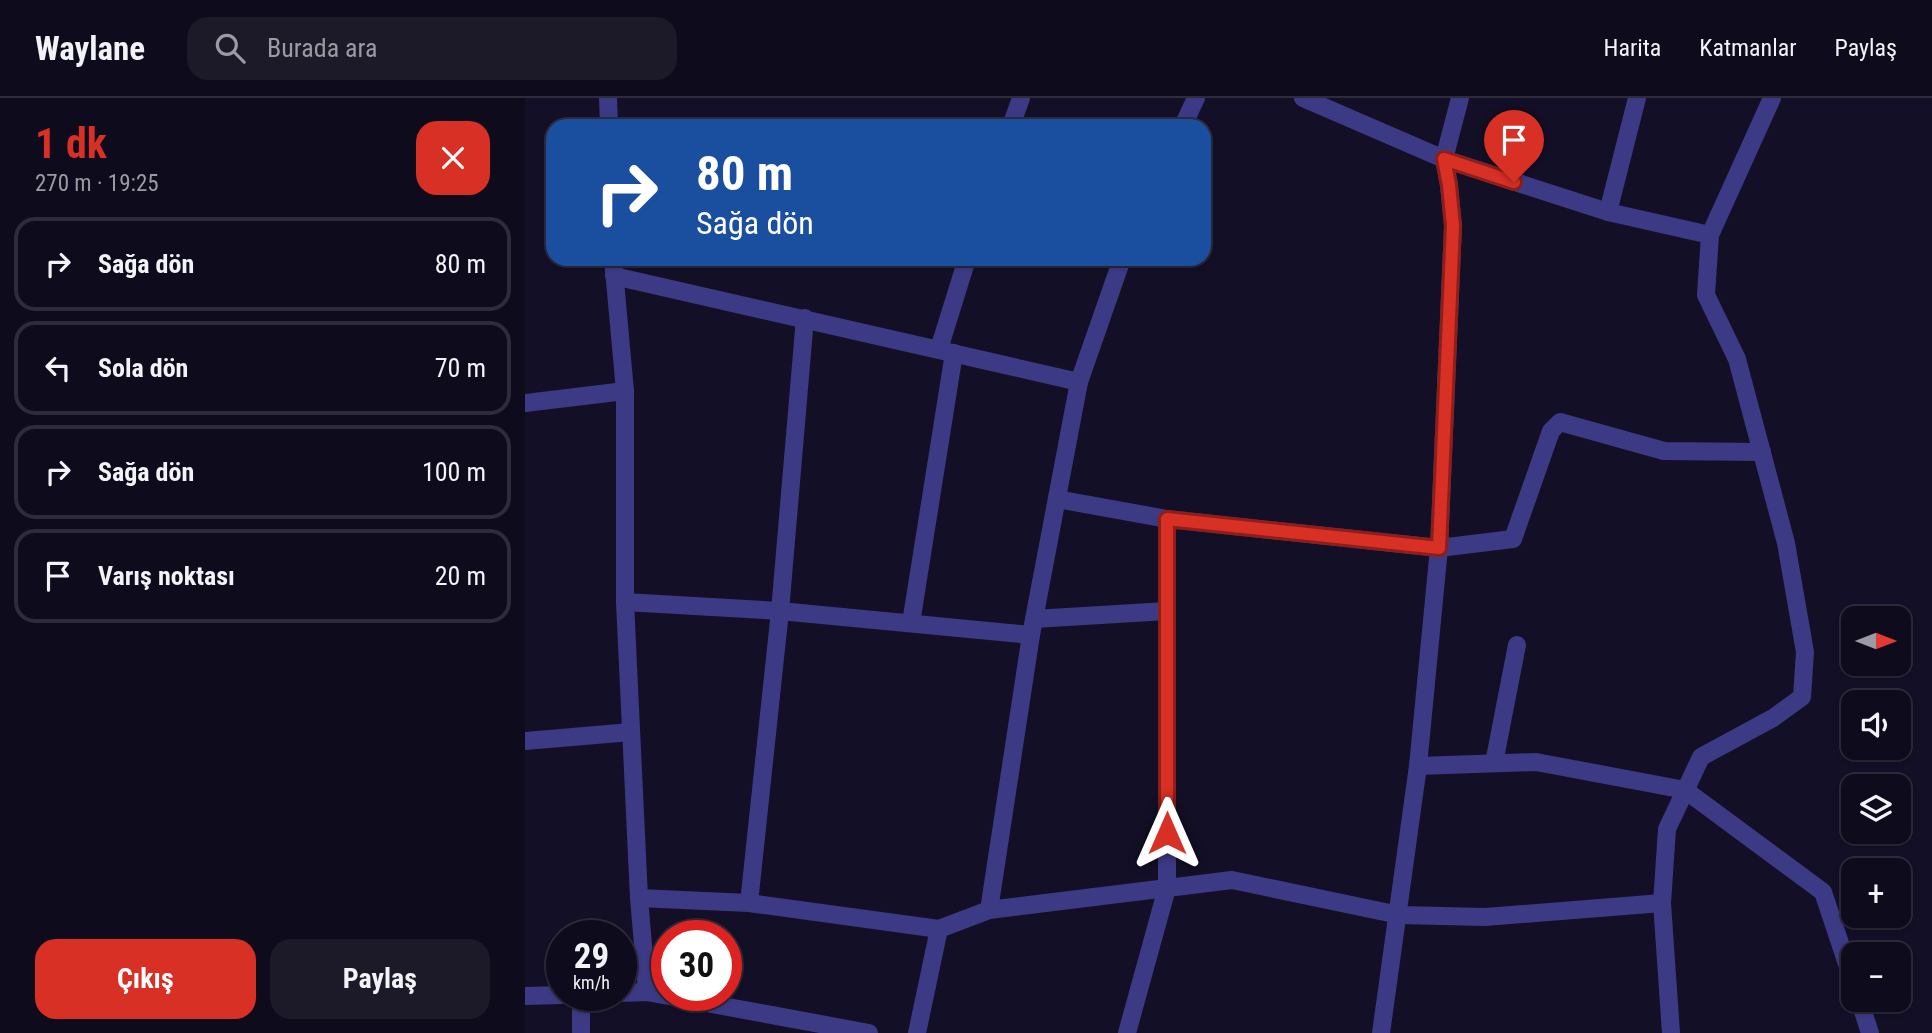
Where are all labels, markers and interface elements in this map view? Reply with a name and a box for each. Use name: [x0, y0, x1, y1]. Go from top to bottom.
search box: [187, 17, 677, 80]
text: Waylane: [35, 29, 145, 68]
icon: search: [211, 29, 249, 67]
text: Burada ara: [267, 33, 377, 63]
text: Harita: [1604, 34, 1661, 62]
text: Katmanlar: [1699, 34, 1797, 62]
text: Paylaş: [1835, 34, 1897, 62]
pin: [1484, 110, 1544, 182]
text: 1 dk: [35, 119, 107, 168]
button: close: [416, 121, 490, 195]
icon: arrive: [1495, 121, 1533, 159]
text: 80 m: [696, 145, 793, 202]
icon: right: [581, 147, 672, 238]
text: 270 m · 19:25: [35, 170, 159, 197]
text: Sağa dön: [696, 204, 814, 242]
icon: right: [39, 245, 77, 283]
text: Sağa dön: [98, 249, 194, 279]
text: 80 m: [435, 249, 486, 279]
icon: left: [39, 349, 77, 387]
text: Sola dön: [98, 353, 188, 383]
text: 70 m: [435, 353, 486, 383]
icon: right: [39, 453, 77, 491]
text: Sağa dön: [98, 457, 194, 487]
text: 100 m: [422, 457, 486, 487]
icon: arrive: [39, 557, 77, 595]
text: Varış noktası: [98, 561, 235, 591]
text: 20 m: [435, 561, 486, 591]
north arrow: [1841, 606, 1911, 676]
map controls: [1841, 606, 1911, 1012]
button: sound: [1841, 690, 1911, 760]
button: layers: [1841, 774, 1911, 844]
position arrow: [1130, 796, 1204, 870]
button: +: [1841, 858, 1911, 928]
speed limit sign: 30: [651, 920, 742, 1011]
text: 29: [574, 936, 609, 977]
button: Çıkış: [35, 939, 256, 1019]
button: Paylaş: [270, 939, 490, 1019]
button: −: [1841, 942, 1911, 1012]
text: km/h: [573, 972, 610, 993]

